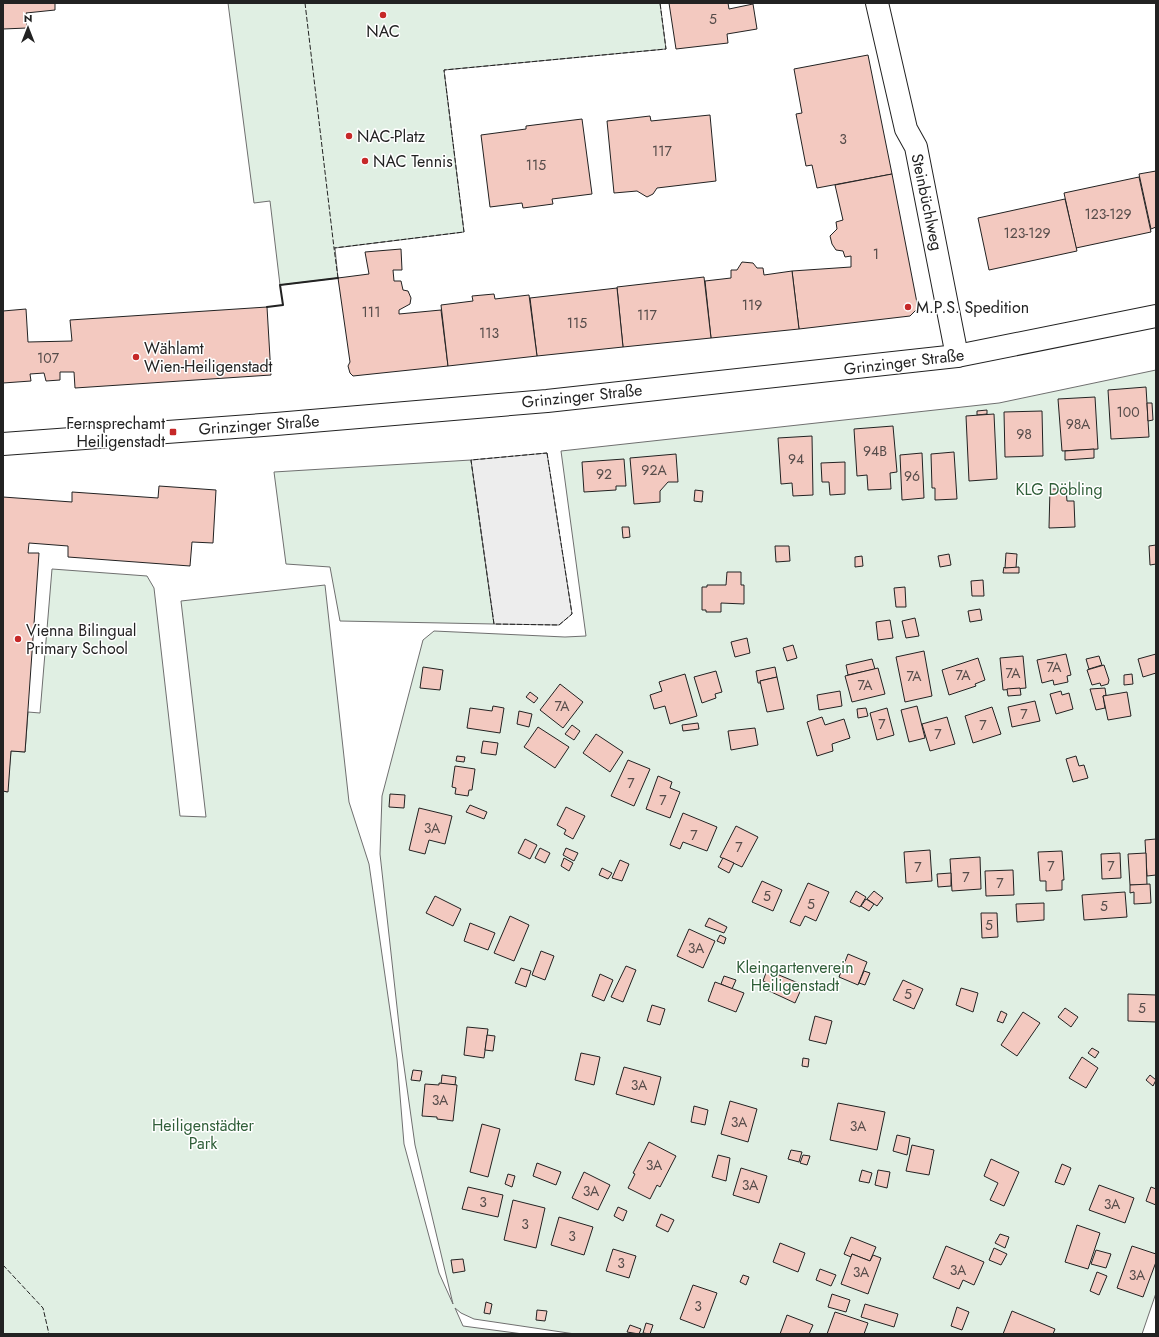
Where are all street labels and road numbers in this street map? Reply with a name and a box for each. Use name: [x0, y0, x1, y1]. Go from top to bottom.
street label: Steinbüchlweg: [905, 151, 949, 253]
street label: Grinzinger Straße: [843, 343, 965, 381]
street label: Grinzinger Straße: [521, 378, 643, 414]
street label: Grinzinger Straße: [198, 409, 320, 441]

